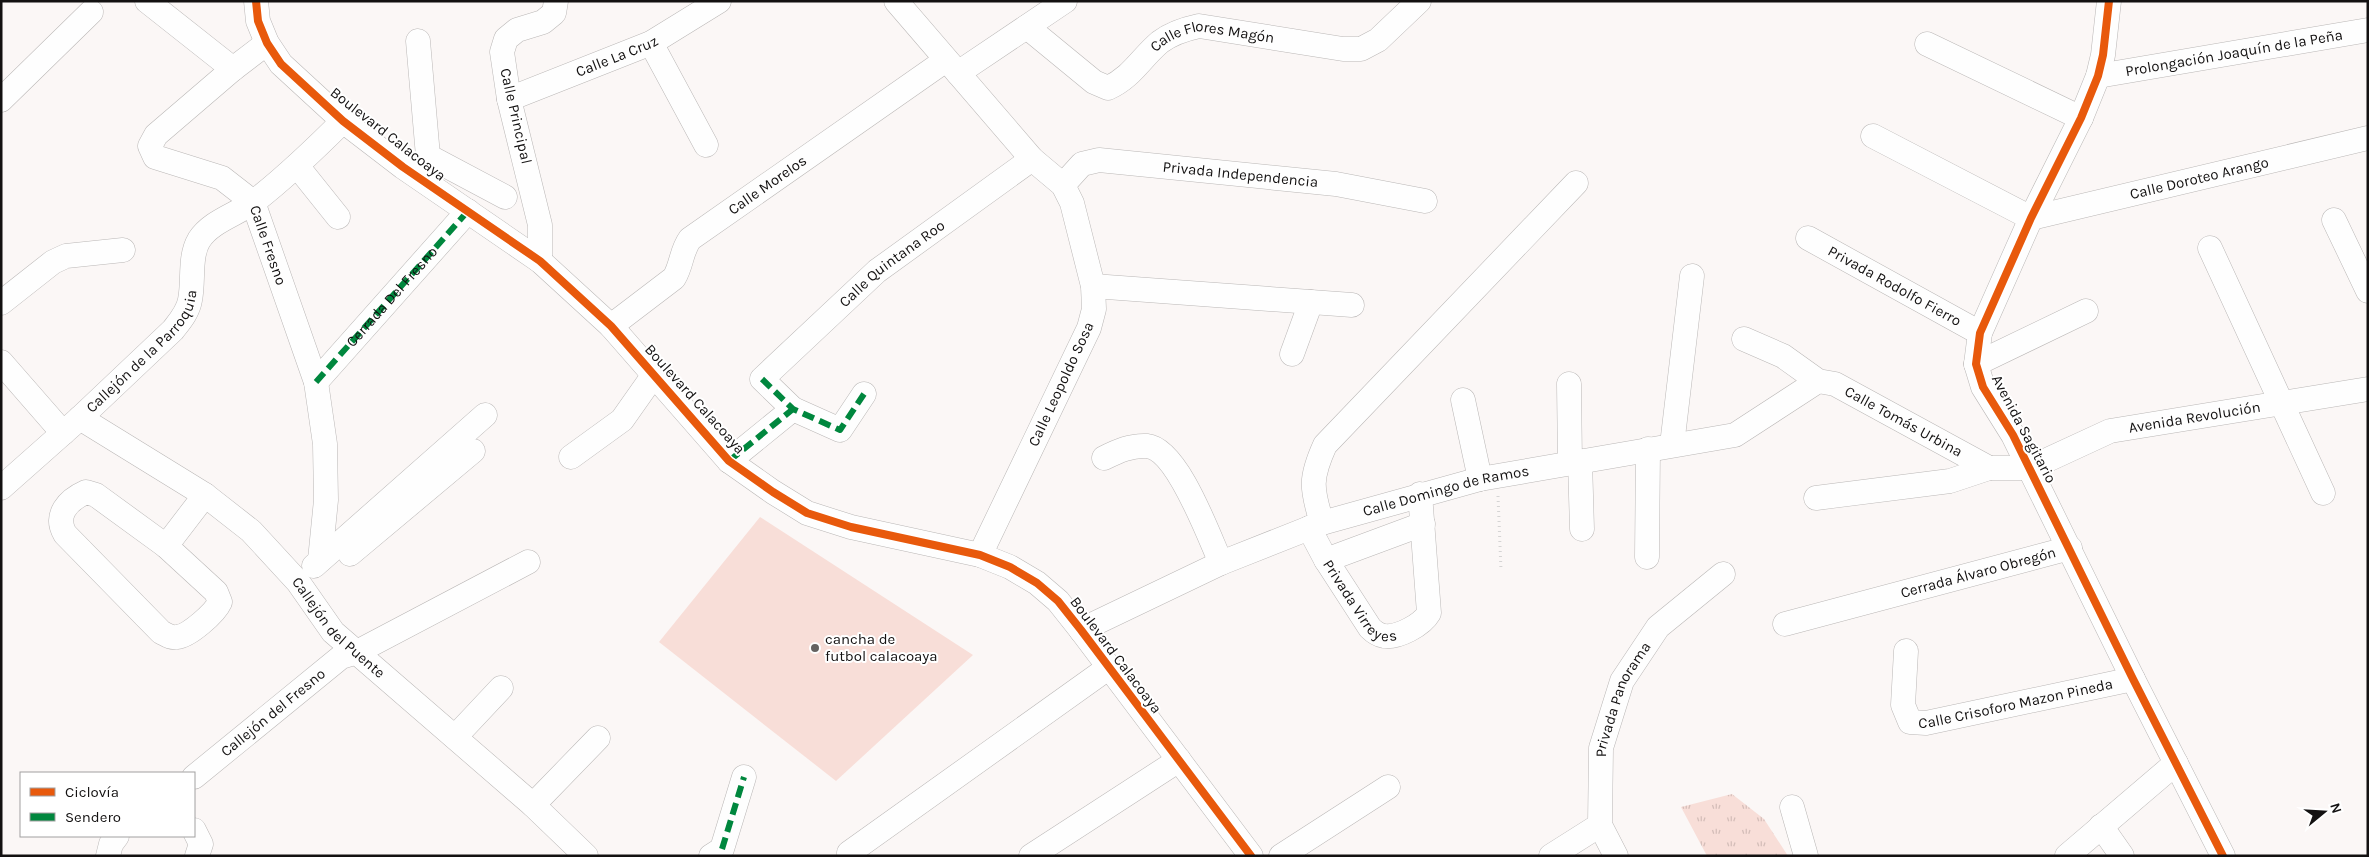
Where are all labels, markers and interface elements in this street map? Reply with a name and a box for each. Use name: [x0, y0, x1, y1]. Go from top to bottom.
street label: Calle Flores Magón: [1146, 17, 1276, 56]
street label: Prolongación Joaquín de la Peña: [2124, 25, 2344, 80]
street label: Calle La Cruz: [573, 32, 661, 81]
street label: Calle Principal: [496, 66, 536, 166]
street label: Boulevard Calacoaya: [327, 83, 449, 185]
street label: Calle Morelos: [725, 151, 810, 218]
street label: Calle Doroteo Arango: [2128, 153, 2271, 203]
street label: Privada Independencia: [1162, 157, 1319, 191]
street label: Calle Fresno: [246, 203, 290, 287]
street label: Calle Quintana Roo: [835, 216, 948, 311]
street label: Privada Rodolfo Fierro: [1825, 242, 1964, 330]
street label: Cerrada Del Fresno: [342, 243, 441, 351]
street label: Callejón de la Parroquia: [82, 289, 200, 417]
street label: Calle Leopoldo Sosa: [1024, 319, 1098, 449]
street label: Boulevard Calacoaya: [641, 340, 749, 458]
street label: Avenida Sagitario: [1988, 372, 2060, 486]
street label: Calle Tomás Urbina: [1842, 382, 1966, 461]
street label: Avenida Revolución: [2127, 398, 2262, 437]
street label: Calle Domingo de Ramos: [1361, 462, 1530, 520]
street label: Cerrada Álvaro Obregón: [1899, 543, 2058, 602]
street label: Privada Virreyes: [1319, 556, 1398, 645]
street label: Callejón del Puente: [288, 574, 389, 682]
street label: Boulevard Calacoaya: [1066, 593, 1166, 717]
place label: cancha de futbol calacoaya: [825, 630, 938, 665]
street label: Privada Panorama: [1592, 638, 1655, 757]
marker: cancha de futbol calacoaya: [809, 642, 821, 654]
street label: Callejón del Fresno: [217, 665, 329, 760]
street label: Calle Crisoforo Mazon Pineda: [1918, 675, 2114, 732]
legend: [20, 772, 195, 837]
text: Ciclovía: [65, 783, 119, 801]
north arrow: [2299, 787, 2349, 837]
text: N: [2326, 801, 2346, 816]
text: Sendero: [65, 808, 121, 826]

